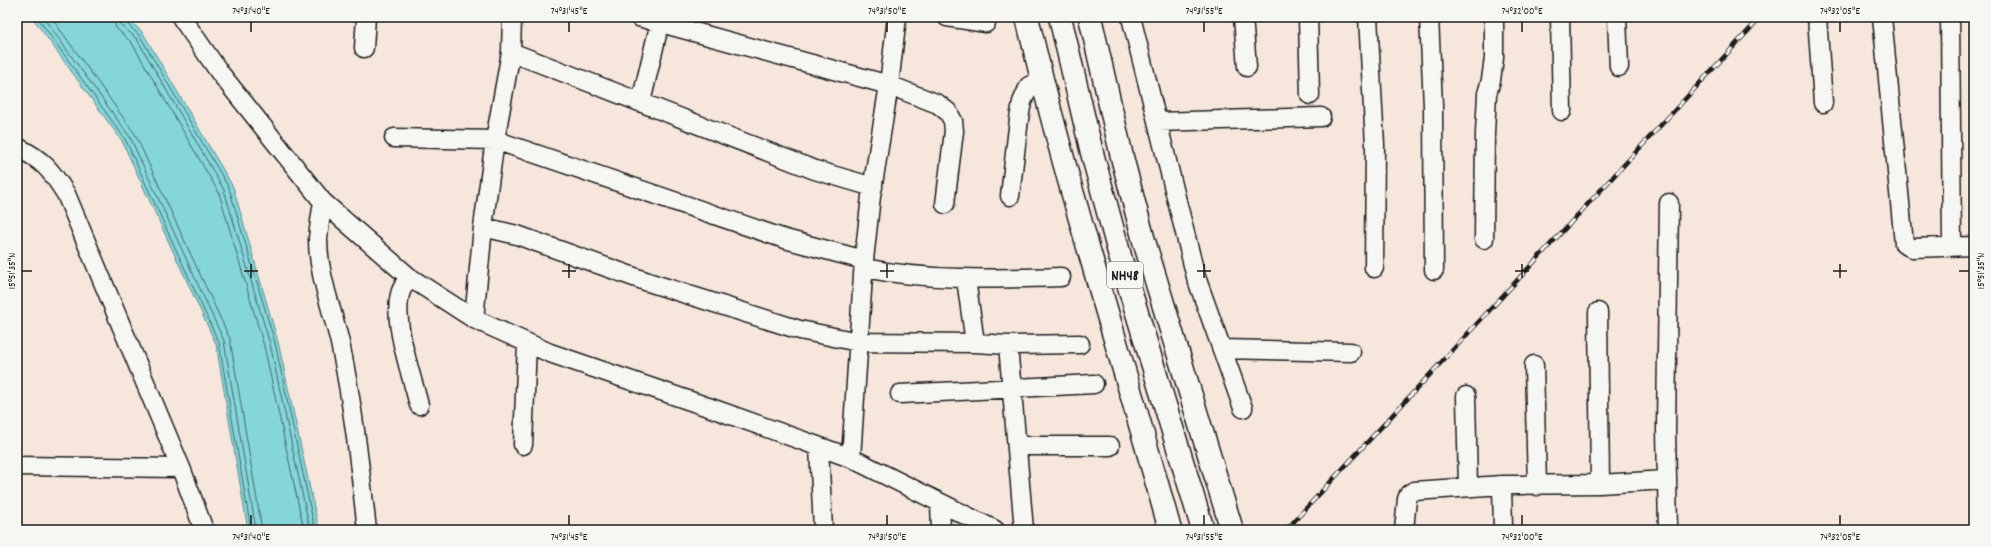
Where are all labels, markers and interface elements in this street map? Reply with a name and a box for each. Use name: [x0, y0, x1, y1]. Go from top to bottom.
text: 74°31'40"E: [232, 5, 270, 19]
text: 74°31'45"E: [551, 5, 588, 19]
text: 74°31'50"E: [868, 5, 906, 19]
text: 74°31'55"E: [1185, 5, 1223, 19]
text: 74°32'00"E: [1502, 5, 1543, 19]
text: 74°32'05"E: [1820, 5, 1861, 19]
text: 15°51'35"N: [6, 253, 20, 289]
text: 15°51'35"N: [1975, 253, 1989, 289]
road number: NH48: [1107, 262, 1143, 288]
text: 74°31'40"E: [232, 531, 270, 545]
text: 74°31'45"E: [551, 531, 588, 545]
text: 74°31'50"E: [868, 531, 906, 545]
text: 74°31'55"E: [1185, 531, 1223, 545]
text: 74°32'00"E: [1502, 531, 1543, 545]
text: 74°32'05"E: [1820, 531, 1861, 545]

